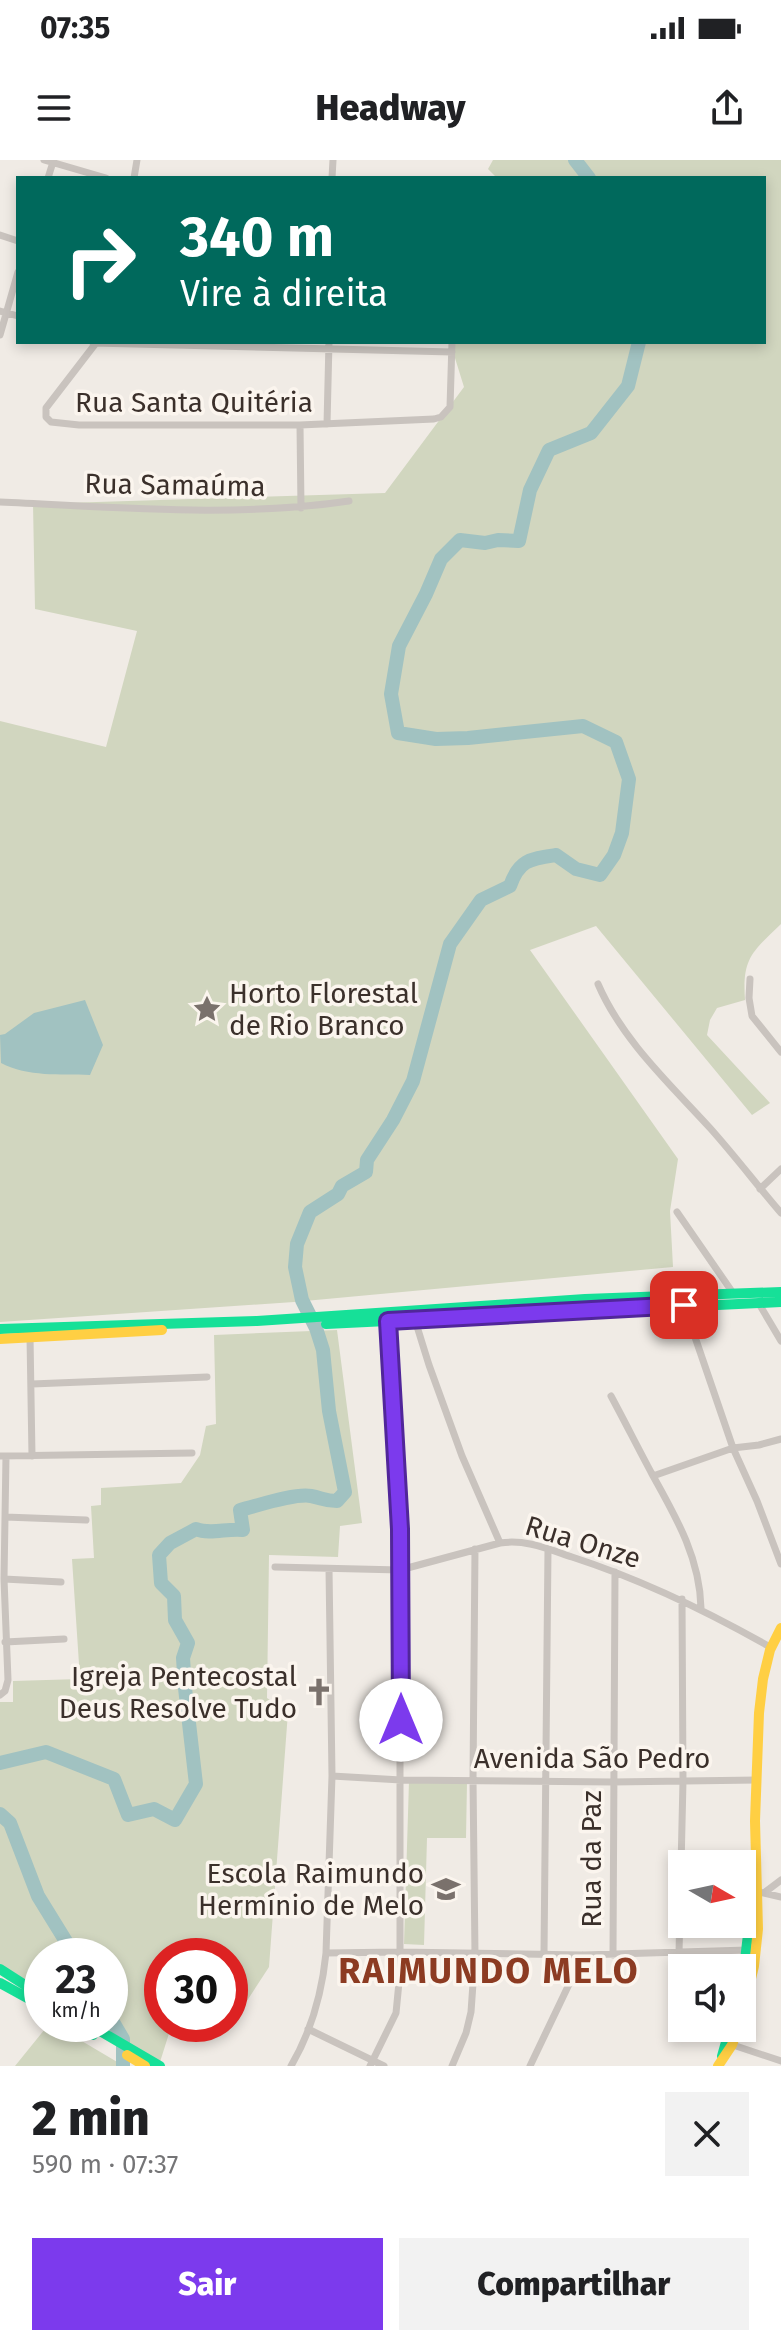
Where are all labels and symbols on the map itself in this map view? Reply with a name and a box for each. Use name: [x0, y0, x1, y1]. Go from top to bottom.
street label: Rua Santa Quitéria: [75, 386, 313, 419]
street label: Rua Samaúma: [84, 467, 266, 503]
place label: Horto Florestal de Rio Branco: [229, 977, 418, 1042]
place icon: Horto Florestal de Rio Branco: [192, 994, 222, 1024]
pin: [650, 1271, 718, 1339]
street label: Rua Onze: [521, 1509, 645, 1575]
place label: Igreja Pentecostal Deus Resolve Tudo: [59, 1660, 297, 1725]
church icon: Igreja Pentecostal Deus Resolve Tudo: [304, 1677, 334, 1707]
position arrow: [359, 1678, 443, 1762]
street label: Avenida São Pedro: [474, 1742, 710, 1775]
street label: Rua da Paz: [575, 1790, 608, 1928]
north arrow: [668, 1850, 756, 1938]
place label: Escola Raimundo Hermínio de Melo: [198, 1857, 424, 1922]
school or university icon: Escola Raimundo Hermínio de Melo: [431, 1874, 461, 1904]
speed limit sign: 30: [144, 1938, 248, 2042]
district label: RAIMUNDO MELO: [338, 1949, 640, 1993]

